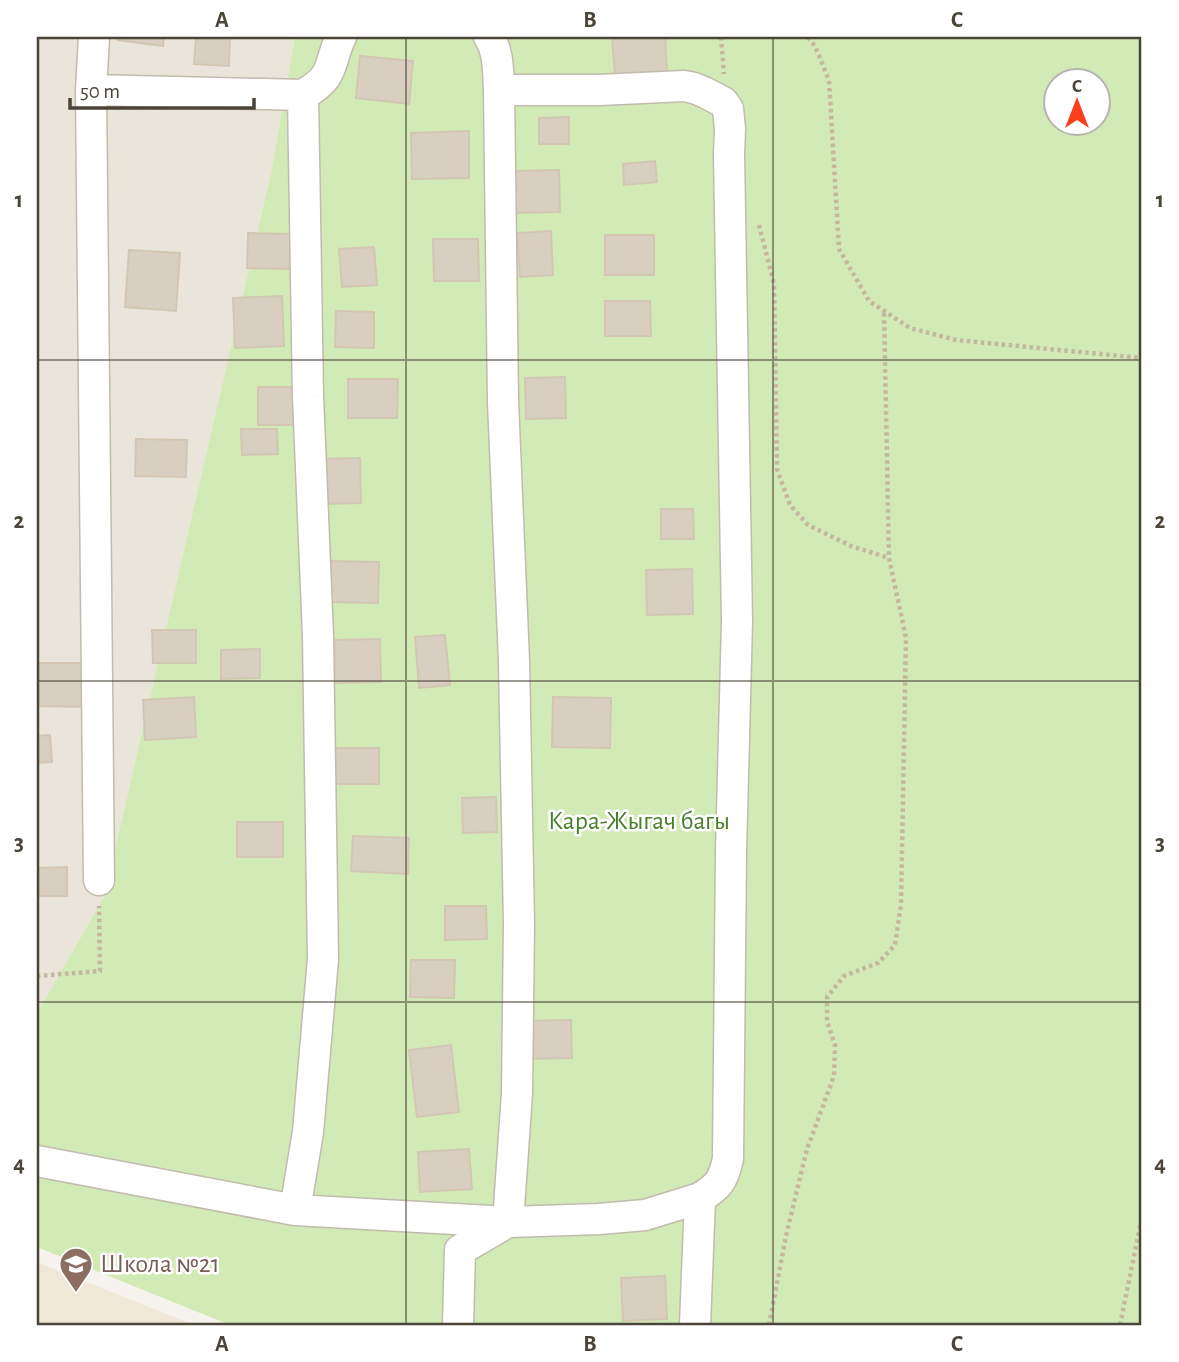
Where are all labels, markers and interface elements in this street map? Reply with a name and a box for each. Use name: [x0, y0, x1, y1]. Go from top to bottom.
text: A: [215, 9, 229, 32]
text: B: [583, 9, 597, 32]
text: C: [951, 9, 963, 32]
scale bar: [70, 66, 254, 110]
north arrow: [1042, 66, 1112, 136]
text: С: [1072, 77, 1082, 96]
text: 50 m: [80, 81, 120, 102]
text: 1: [15, 189, 23, 212]
text: 1: [1156, 189, 1164, 212]
text: 2: [14, 510, 25, 533]
text: 2: [1155, 510, 1166, 533]
park label: Кара-Жыгач багы: [548, 808, 730, 834]
text: 3: [14, 832, 24, 855]
text: 3: [1155, 832, 1165, 855]
text: 4: [13, 1153, 25, 1176]
text: 4: [1154, 1153, 1166, 1176]
school or university icon: Школа №21: [57, 1245, 95, 1294]
place label: Школа №21: [100, 1251, 220, 1277]
text: A: [215, 1333, 229, 1356]
text: B: [583, 1333, 597, 1356]
text: C: [951, 1333, 963, 1356]

